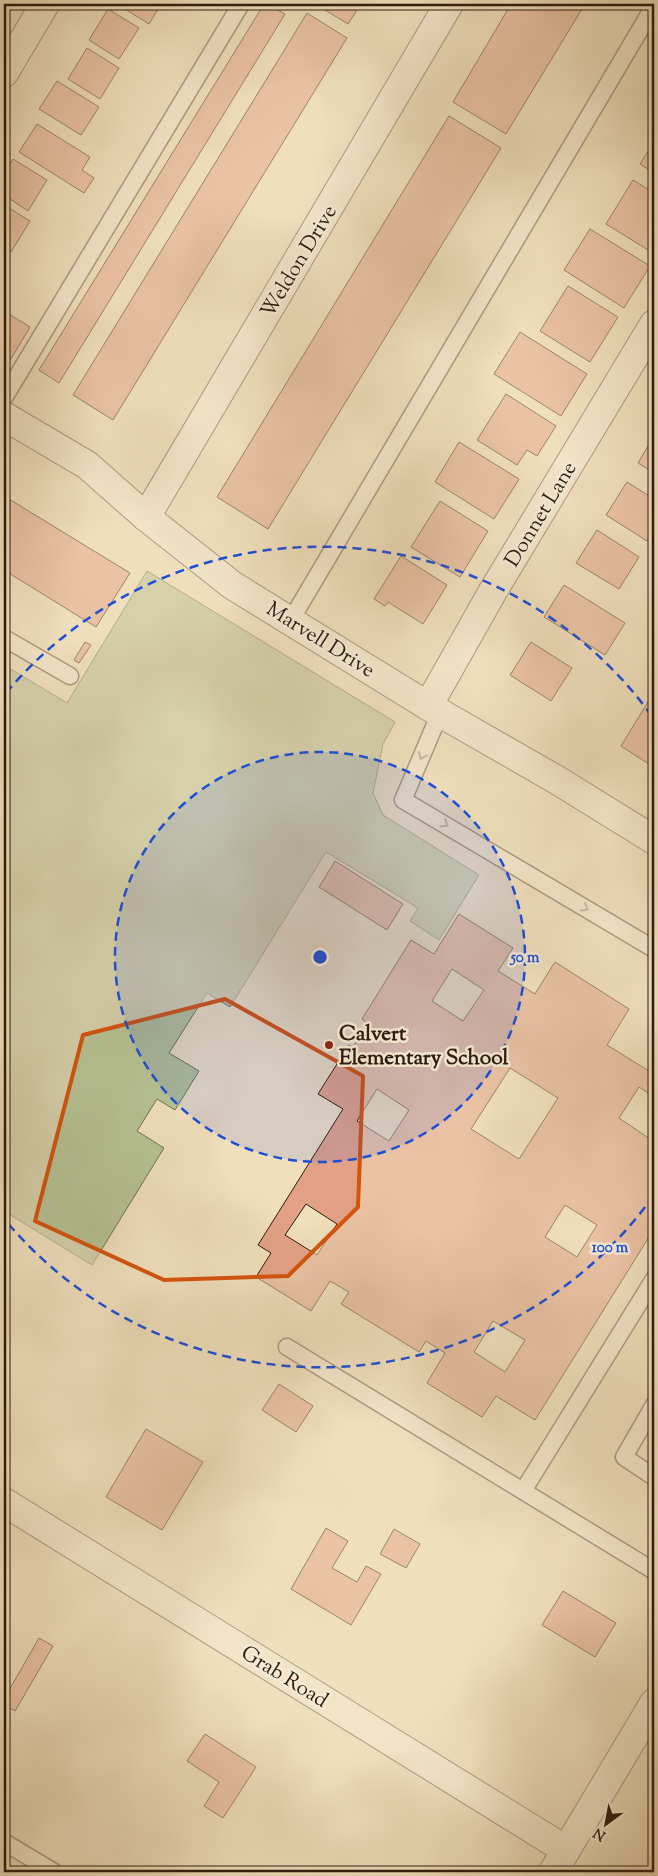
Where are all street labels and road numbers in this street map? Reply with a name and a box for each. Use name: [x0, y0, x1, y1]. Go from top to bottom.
street label: Weldon Drive: [254, 200, 345, 324]
street label: Donnet Lane: [498, 457, 585, 574]
street label: Marvell Drive: [260, 595, 380, 686]
street label: Grab Road: [235, 1639, 333, 1716]

